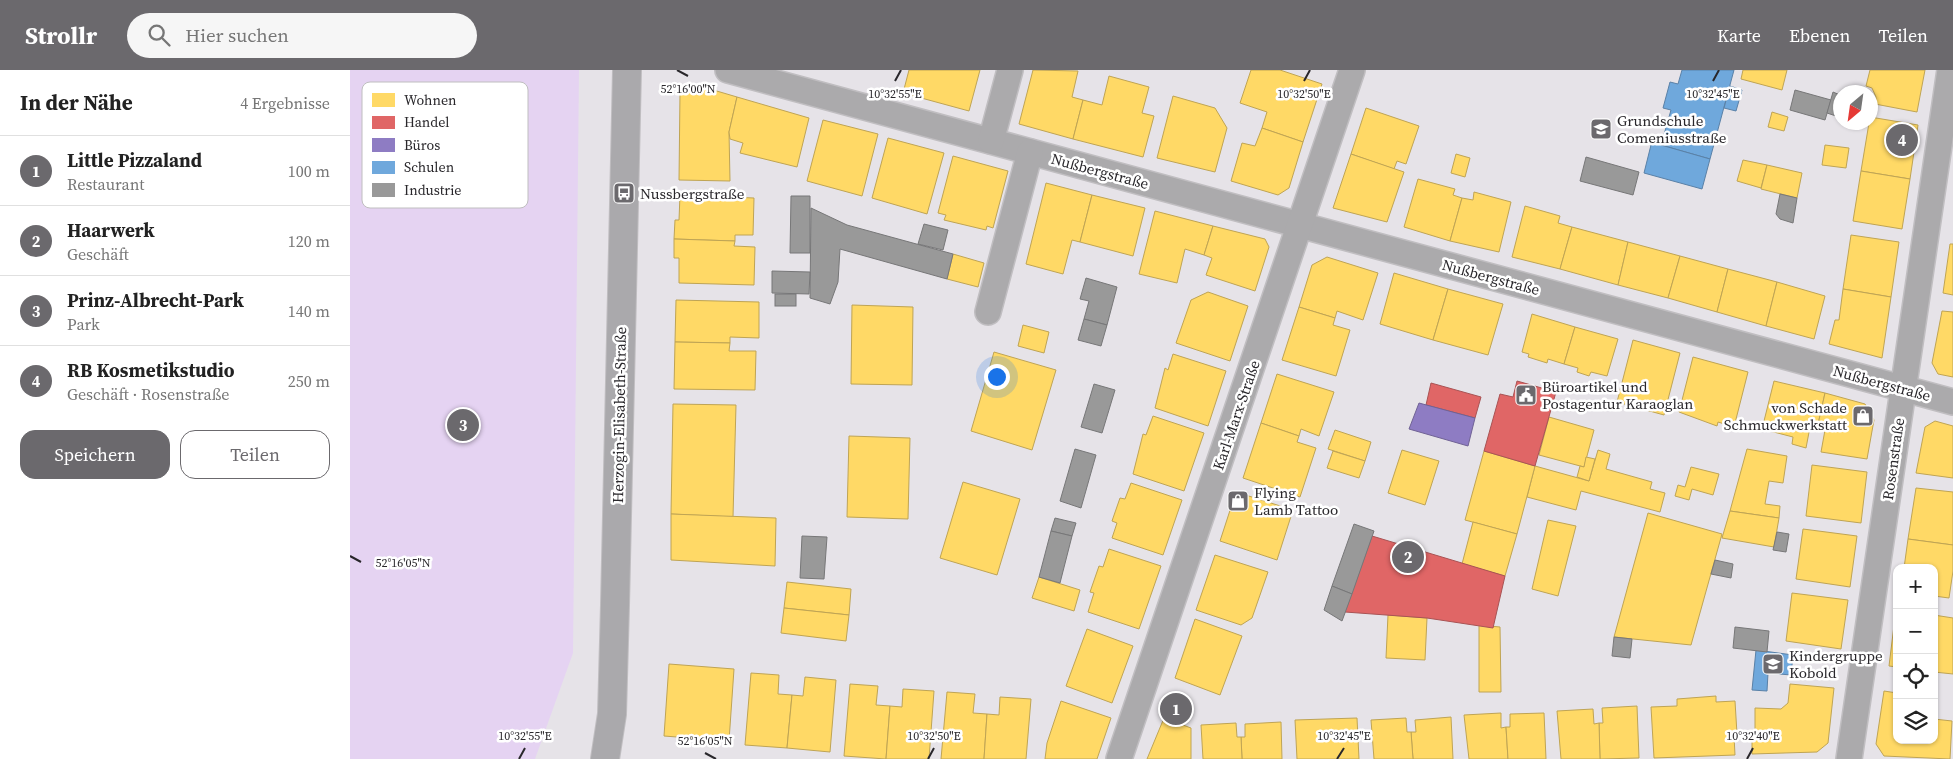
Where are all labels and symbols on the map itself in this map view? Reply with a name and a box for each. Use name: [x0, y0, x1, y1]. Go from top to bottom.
text: 52°16'00"N: [660, 81, 716, 97]
legend: [362, 82, 528, 208]
north arrow: [1833, 85, 1878, 130]
text: 10°32'55"E: [868, 86, 922, 102]
text: 10°32'50"E: [1277, 86, 1331, 102]
text: 10°32'45"E: [1686, 86, 1740, 102]
text: Wohnen: [404, 90, 457, 110]
place label: Grundschule Comeniusstraße: [1617, 110, 1727, 148]
text: Handel: [404, 112, 449, 132]
school or university icon: Grundschule Comeniusstraße: [1589, 117, 1613, 141]
pin: 4: [1886, 121, 1918, 159]
text: Büros: [404, 135, 440, 155]
street label: Nußbergstraße: [1049, 148, 1151, 194]
text: Schulen: [404, 157, 455, 177]
text: Industrie: [404, 180, 462, 200]
bus stop icon: Nussbergstraße: [612, 181, 636, 205]
place label: Nussbergstraße: [640, 183, 745, 204]
street label: Nußbergstraße: [1440, 254, 1542, 300]
street label: Herzogin-Elisabeth-Straße: [607, 326, 631, 503]
street label: Karl-Marx-Straße: [1207, 357, 1265, 473]
street label: Nußbergstraße: [1831, 360, 1933, 406]
your location: [984, 364, 1010, 390]
place label: Büroartikel und Postagentur Karaoglan: [1542, 376, 1693, 414]
public building icon: Büroartikel und Postagentur Karaoglan: [1514, 383, 1538, 407]
place label: von Schade Schmuckwerkstatt: [1724, 397, 1847, 435]
shop icon: von Schade Schmuckwerkstatt: [1851, 404, 1875, 428]
pin: 3: [447, 406, 479, 444]
street label: Rosenstraße: [1877, 416, 1909, 501]
place label: Flying Lamb Tattoo: [1254, 482, 1338, 520]
shop icon: Flying Lamb Tattoo: [1226, 489, 1250, 513]
pin: 2: [1392, 538, 1424, 576]
text: 52°16'05"N: [375, 555, 431, 571]
place label: Kindergruppe Kobold: [1789, 645, 1883, 683]
school or university icon: Kindergruppe Kobold: [1761, 652, 1785, 676]
pin: 1: [1160, 690, 1192, 728]
text: 10°32'55"E: [498, 728, 552, 744]
text: 10°32'50"E: [907, 728, 961, 744]
text: 10°32'45"E: [1317, 728, 1371, 744]
text: 10°32'40"E: [1726, 728, 1780, 744]
text: 52°16'05"N: [677, 733, 733, 749]

